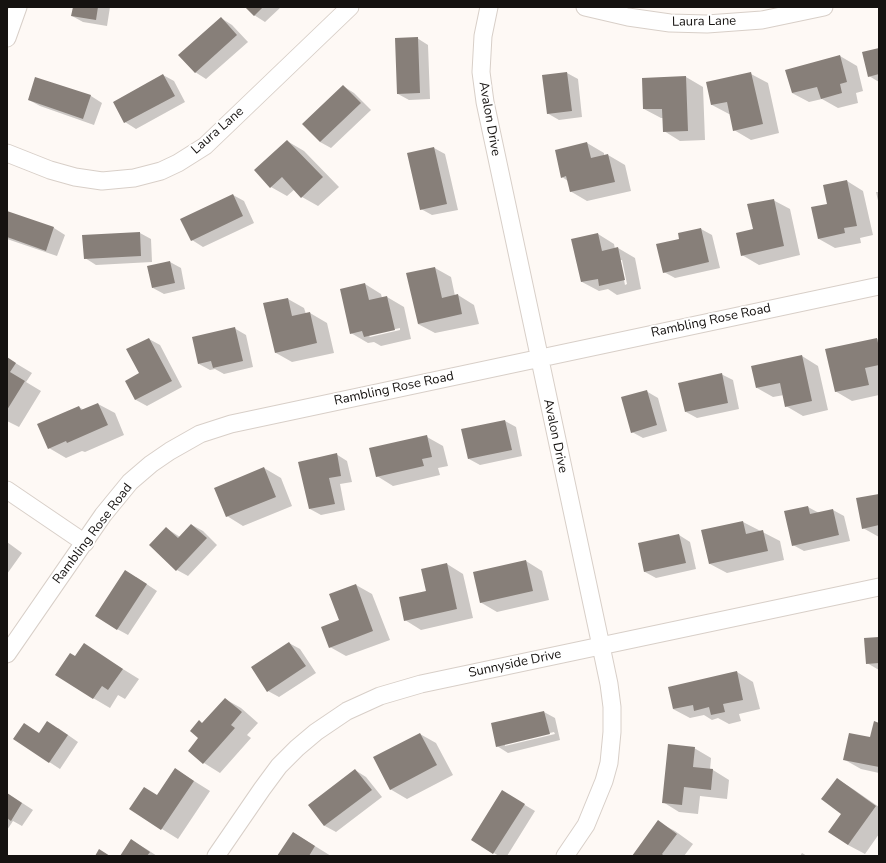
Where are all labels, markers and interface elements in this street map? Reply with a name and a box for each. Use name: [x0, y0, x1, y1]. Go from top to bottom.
street label: Laura Lane: [672, 14, 736, 30]
street label: Avalon Drive: [475, 81, 503, 157]
street label: Laura Lane: [189, 104, 247, 158]
street label: Rambling Rose Road: [650, 301, 772, 341]
street label: Rambling Rose Road: [333, 369, 455, 409]
street label: Avalon Drive: [540, 398, 570, 474]
street label: Rambling Rose Road: [50, 481, 136, 587]
street label: Sunnyside Drive: [467, 647, 563, 681]

